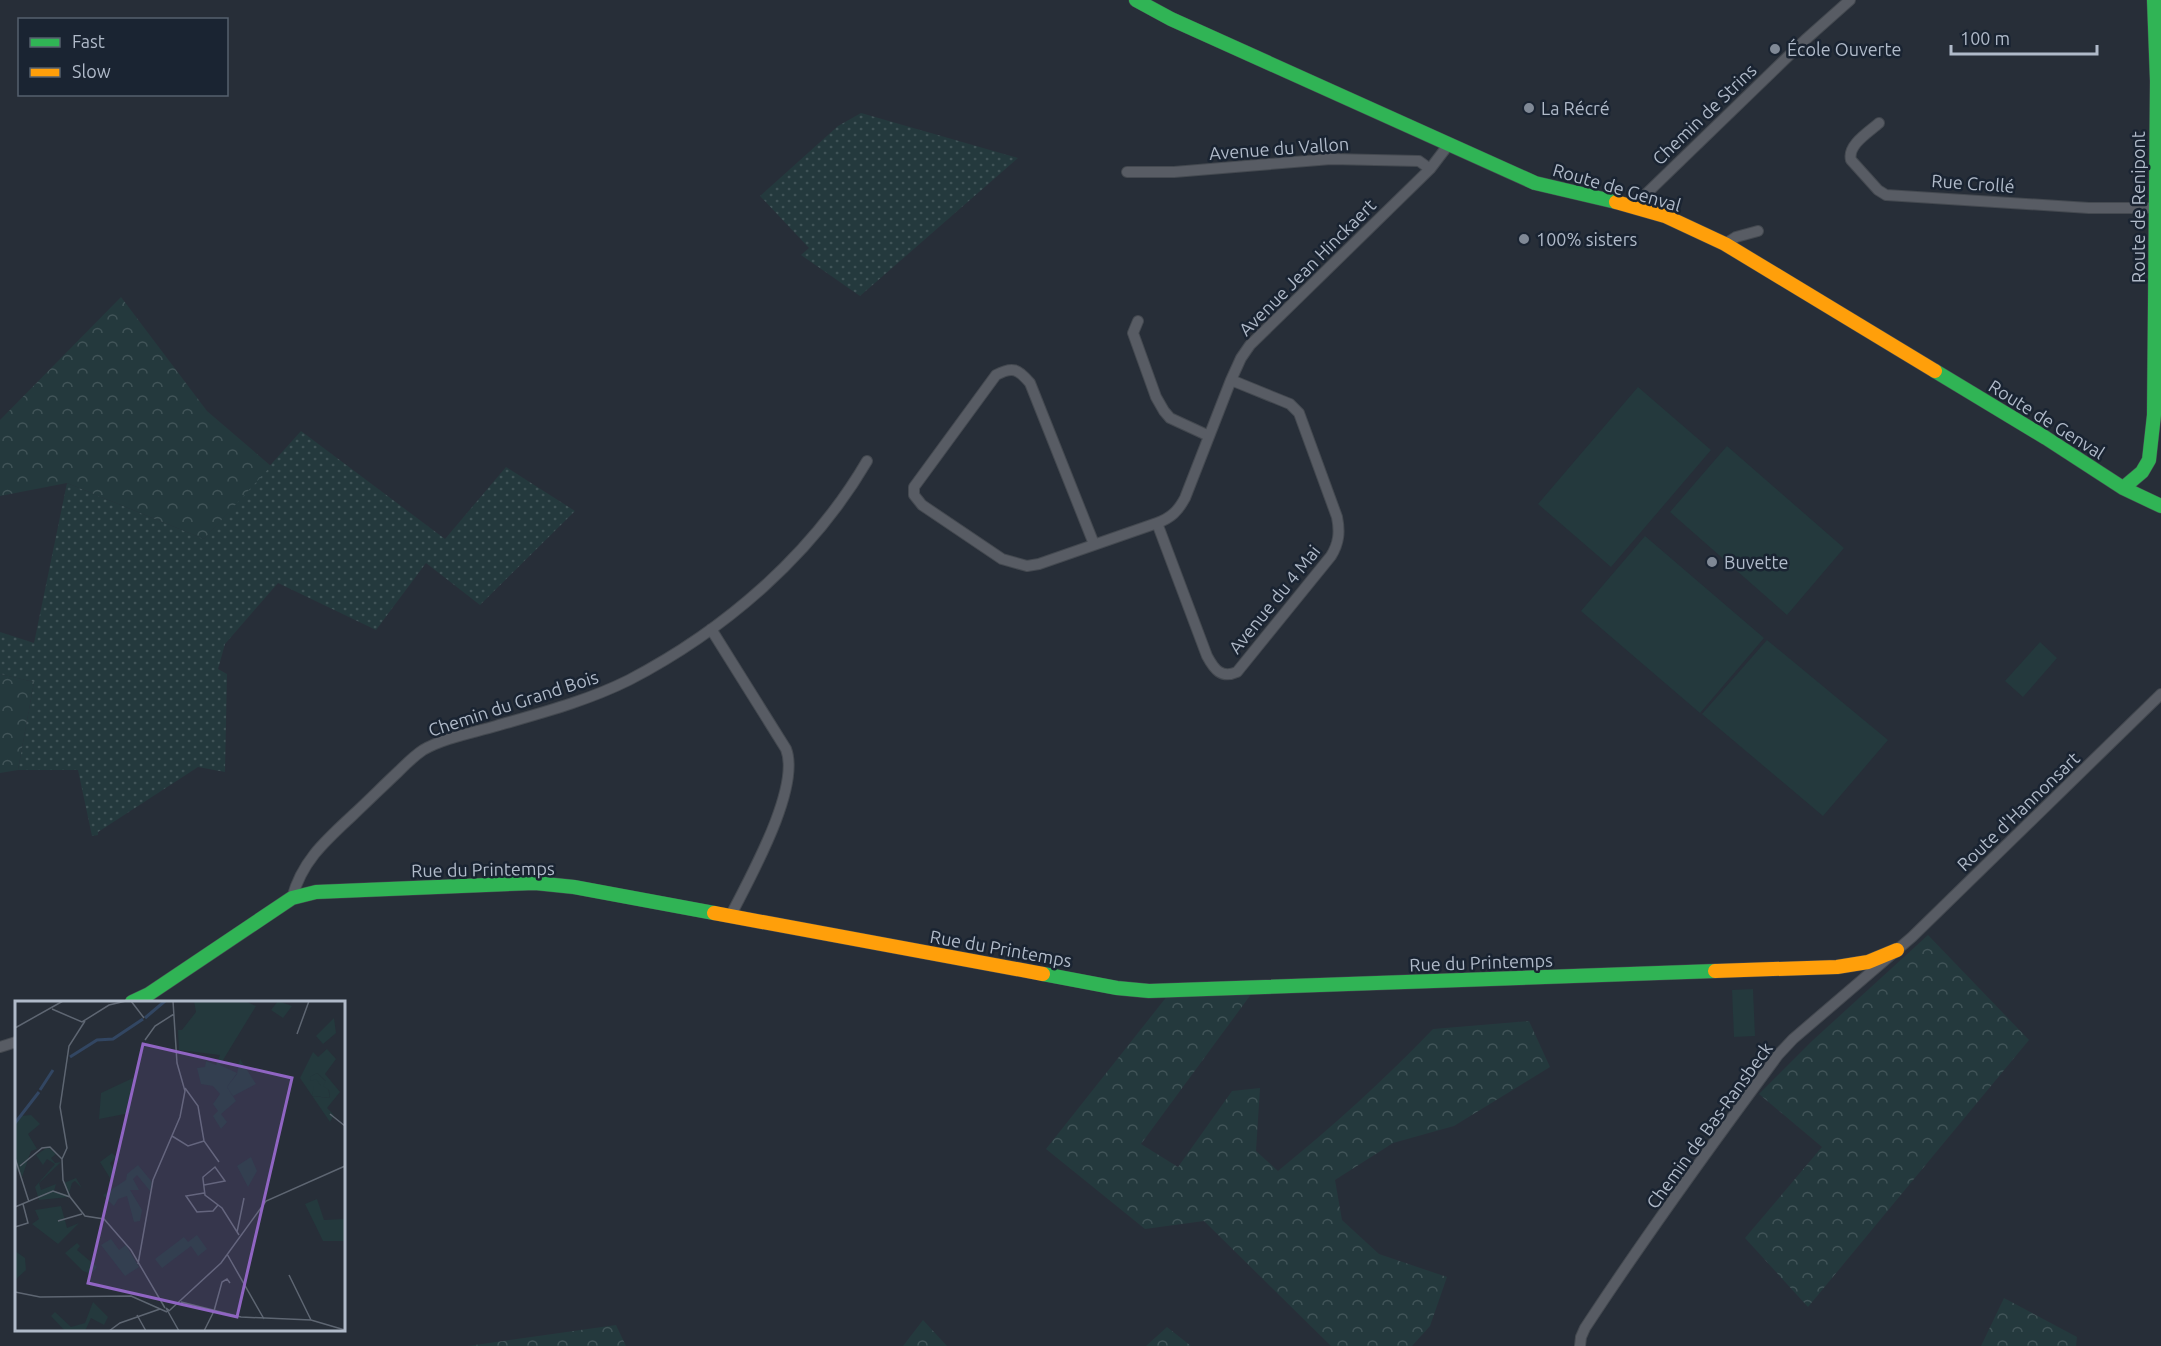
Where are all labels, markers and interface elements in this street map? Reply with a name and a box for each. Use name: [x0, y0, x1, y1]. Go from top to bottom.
legend: [18, 18, 228, 96]
scale bar: [1951, 18, 2096, 56]
text: 100 m: [1960, 28, 2010, 48]
text: Fast: [72, 31, 105, 51]
place label: École Ouverte: [1787, 38, 1901, 59]
marker: École Ouverte: [1768, 42, 1782, 56]
street label: Chemin de Strins: [1648, 59, 1760, 168]
text: Slow: [72, 61, 111, 81]
place label: La Récré: [1541, 98, 1610, 118]
marker: La Récré: [1522, 101, 1536, 115]
street label: Route de Renipont: [2128, 131, 2148, 283]
street label: Avenue du Vallon: [1208, 133, 1350, 163]
street label: Route de Genval: [1551, 159, 1684, 215]
street label: Rue Crollé: [1931, 170, 2015, 196]
street label: Avenue Jean Hinckaert: [1235, 195, 1379, 339]
place label: 100% sisters: [1536, 229, 1638, 249]
marker: 100% sisters: [1517, 232, 1531, 246]
street label: Route de Genval: [1986, 375, 2109, 463]
street label: Avenue du 4 Mai: [1224, 541, 1324, 657]
place label: Buvette: [1724, 552, 1788, 572]
marker: Buvette: [1705, 555, 1719, 569]
street label: Chemin du Grand Bois: [425, 666, 601, 740]
street label: Route d'Hannonsart: [1953, 748, 2083, 874]
street label: Rue du Printemps: [411, 858, 555, 880]
street label: Rue du Printemps: [929, 926, 1074, 970]
street label: Rue du Printemps: [1409, 949, 1553, 974]
inset map: [15, 1001, 345, 1331]
street label: Chemin de Bas-Ransbeck: [1642, 1038, 1776, 1212]

